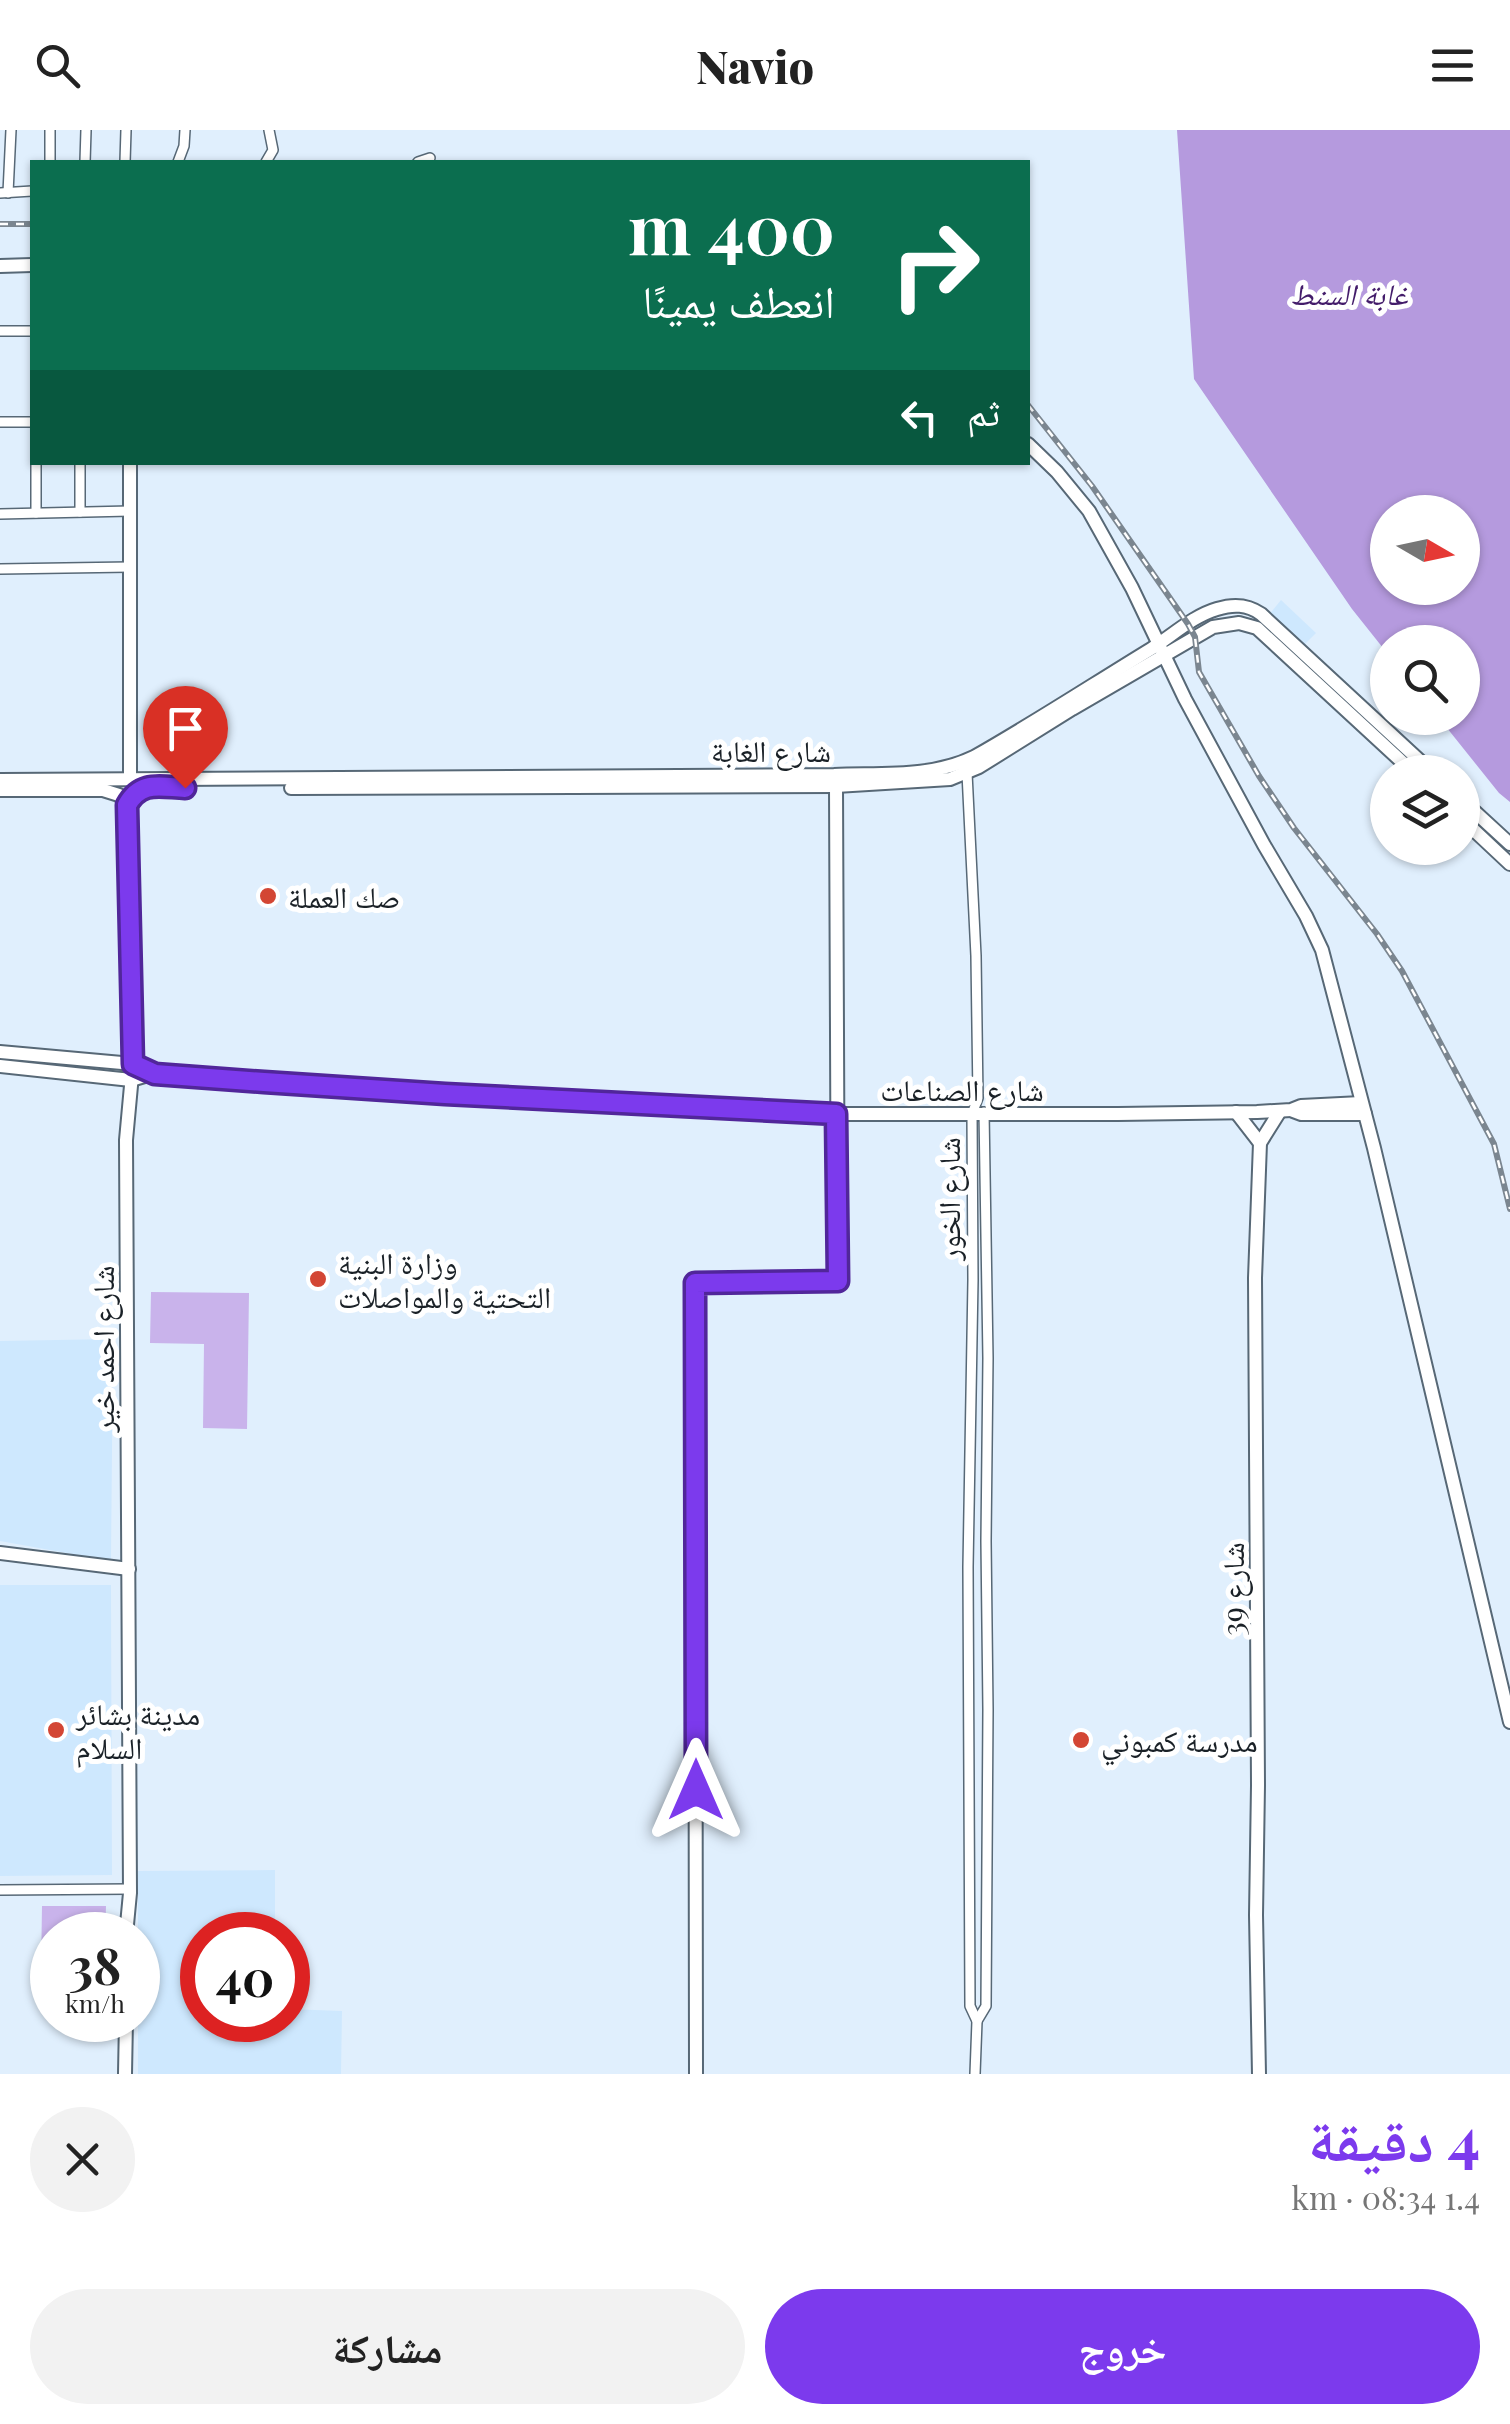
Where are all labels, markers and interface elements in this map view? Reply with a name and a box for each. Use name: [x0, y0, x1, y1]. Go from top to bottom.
text: Navio: [696, 35, 814, 95]
icon: search: [30, 38, 85, 93]
icon: menu: [1425, 38, 1480, 93]
text: 400 m: [628, 179, 835, 273]
icon: right: [870, 200, 1000, 330]
text: انعطف يمينًا: [642, 269, 835, 329]
park label: غابة السنط: [1290, 273, 1409, 313]
text: ثم: [967, 385, 1000, 436]
icon: left: [892, 390, 947, 445]
north arrow: [1370, 495, 1480, 605]
map controls: [1370, 495, 1480, 865]
button: search: [1370, 625, 1480, 735]
pin: [143, 686, 228, 789]
icon: arrive: [158, 701, 213, 756]
street label: شارع الغابة: [711, 730, 831, 771]
button: layers: [1370, 755, 1480, 865]
place label: صك العملة: [288, 876, 400, 916]
marker: صك العملة: [257, 885, 279, 907]
street label: شارع الصناعات: [880, 1069, 1044, 1110]
street label: شارع الخور: [928, 1137, 969, 1262]
place label: وزارة البنية التحتية والمواصلات: [338, 1242, 551, 1316]
street label: شارع احمد خير: [82, 1266, 123, 1433]
marker: وزارة البنية التحتية والمواصلات: [307, 1268, 329, 1290]
street label: شارع 39: [1212, 1542, 1253, 1636]
place label: مدينة بشائر السلام: [75, 1693, 200, 1768]
marker: مدينة بشائر السلام: [45, 1719, 67, 1741]
place label: مدرسة كمبوني: [1101, 1720, 1258, 1766]
marker: مدرسة كمبوني: [1070, 1729, 1092, 1751]
position arrow: [644, 1738, 748, 1842]
speed limit sign: 40: [180, 1912, 310, 2042]
text: 38: [69, 1931, 121, 1998]
text: km/h: [65, 1986, 125, 2019]
text: 4 دقيقة: [1308, 2097, 1480, 2177]
button: close: [30, 2107, 135, 2212]
text: 1.4 km · 08:34: [1291, 2175, 1480, 2218]
button: مشاركة: [30, 2289, 745, 2404]
button: خروج: [765, 2289, 1480, 2404]

